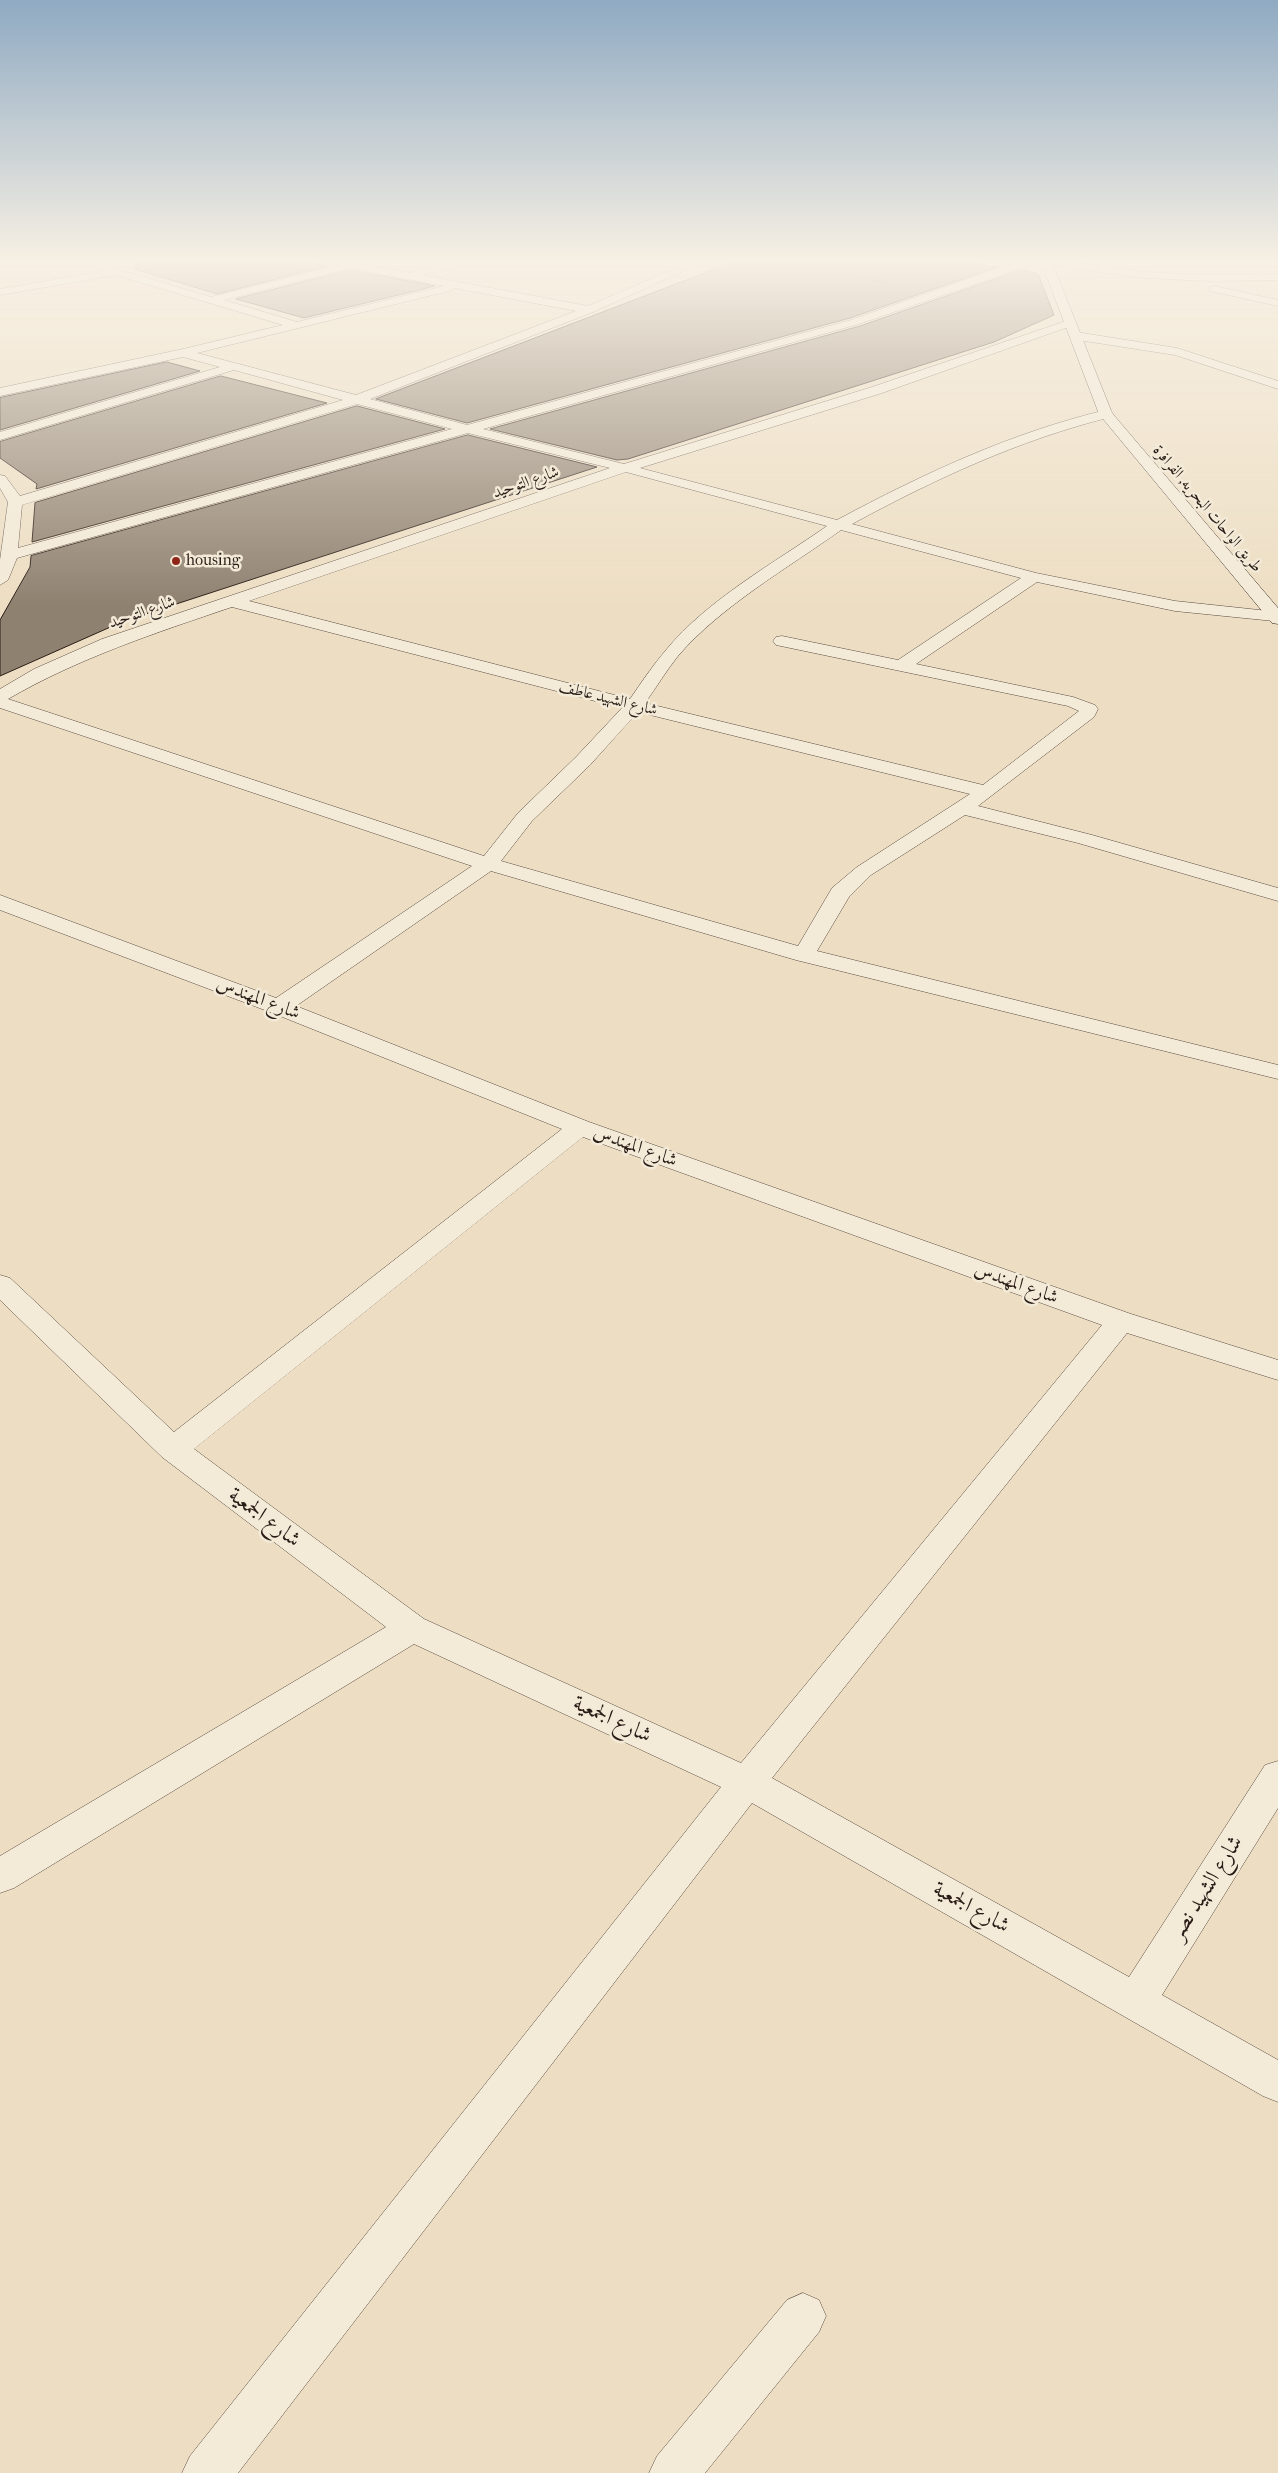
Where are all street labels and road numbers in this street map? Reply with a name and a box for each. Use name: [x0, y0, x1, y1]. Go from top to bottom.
street label: طريق الواحات البحريه, الفرافرة: [1148, 441, 1266, 577]
street label: شارع التوحيد: [490, 463, 562, 503]
street label: شارع التوحيد: [106, 593, 178, 633]
street label: شارع الشهيد عاطف: [557, 677, 659, 721]
street label: شارع المهندس: [213, 973, 303, 1025]
street label: شارع المهندس: [590, 1121, 680, 1173]
street label: شارع المهندس: [971, 1258, 1061, 1310]
street label: شارع الجمعية: [223, 1482, 305, 1554]
street label: شارع الجمعية: [568, 1690, 656, 1750]
street label: شارع الشهيد نصر: [1165, 1831, 1249, 1945]
street label: شارع الجمعية: [928, 1876, 1014, 1940]

